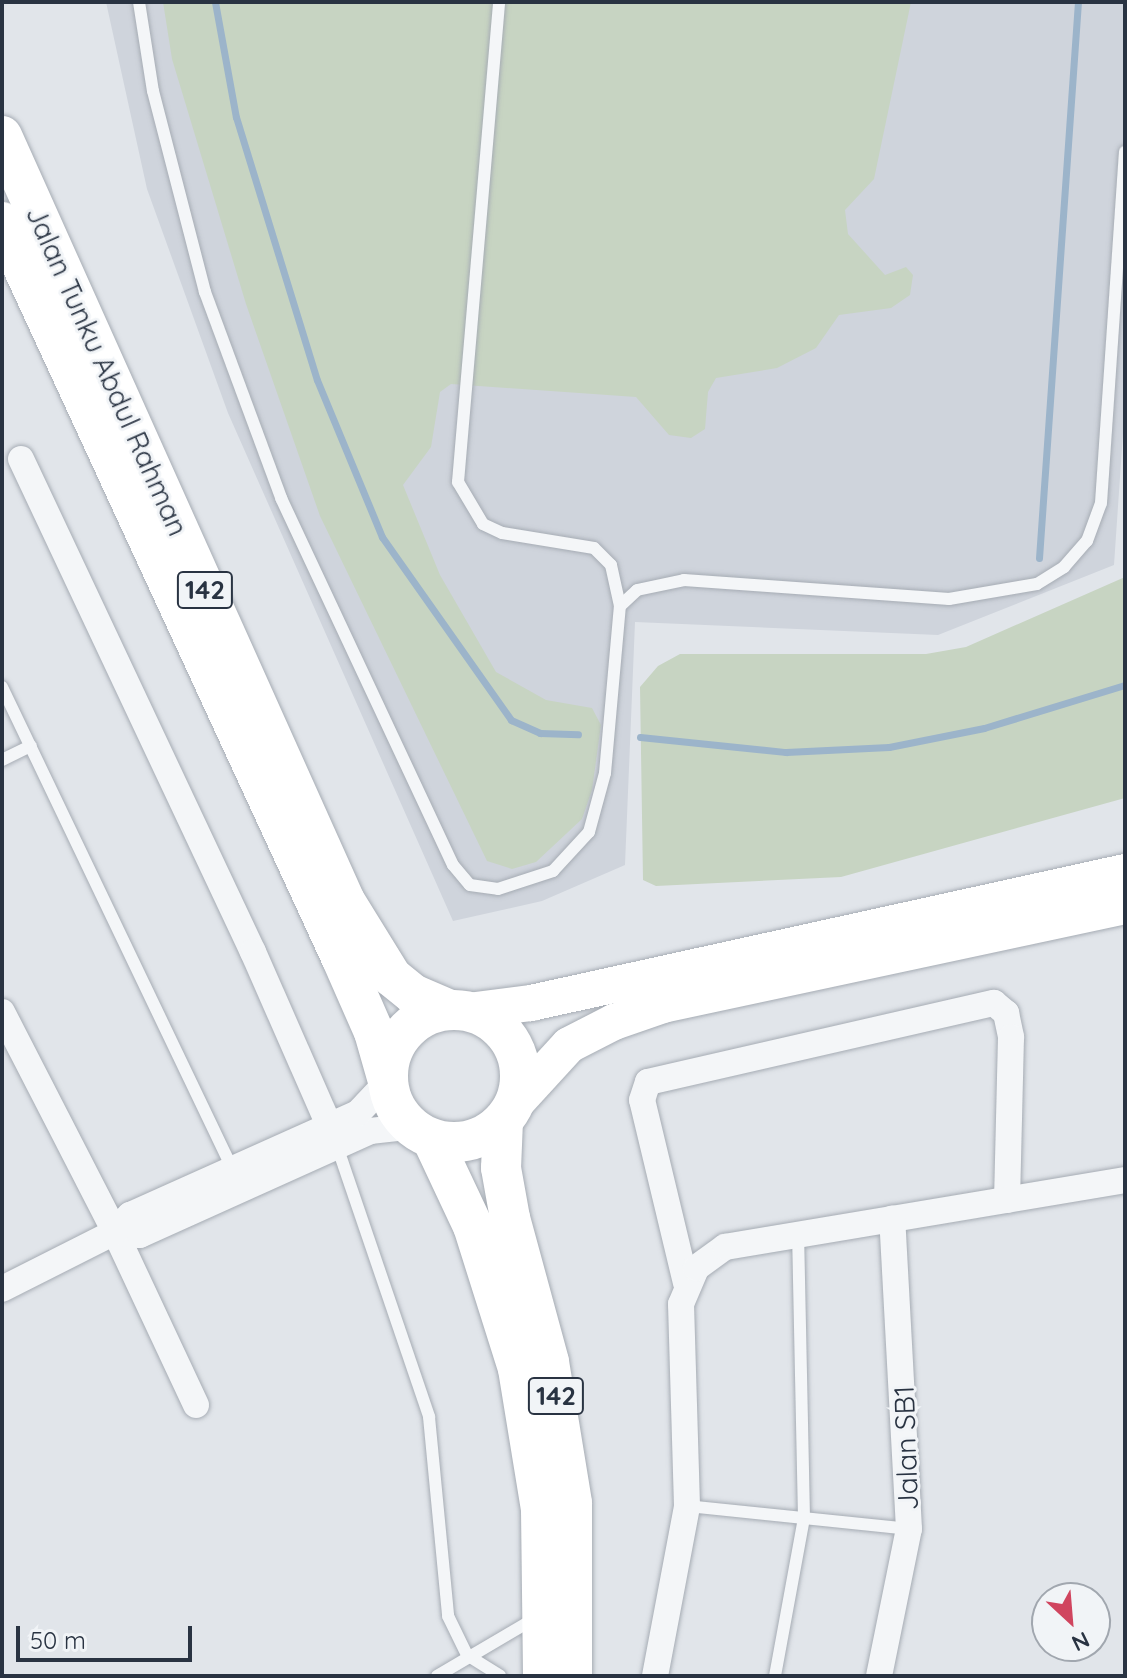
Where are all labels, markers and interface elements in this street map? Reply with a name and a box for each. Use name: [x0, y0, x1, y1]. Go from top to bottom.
street label: Jalan Tunku Abdul Rahman: [19, 201, 195, 541]
road number: 142: [175, 568, 235, 612]
road number: 142: [526, 1374, 586, 1418]
street label: Jalan SB1: [887, 1385, 925, 1511]
north arrow: [1031, 1582, 1111, 1662]
scale bar: [20, 1610, 196, 1660]
text: 50 m: [30, 1625, 86, 1655]
text: N: [1067, 1626, 1094, 1658]

